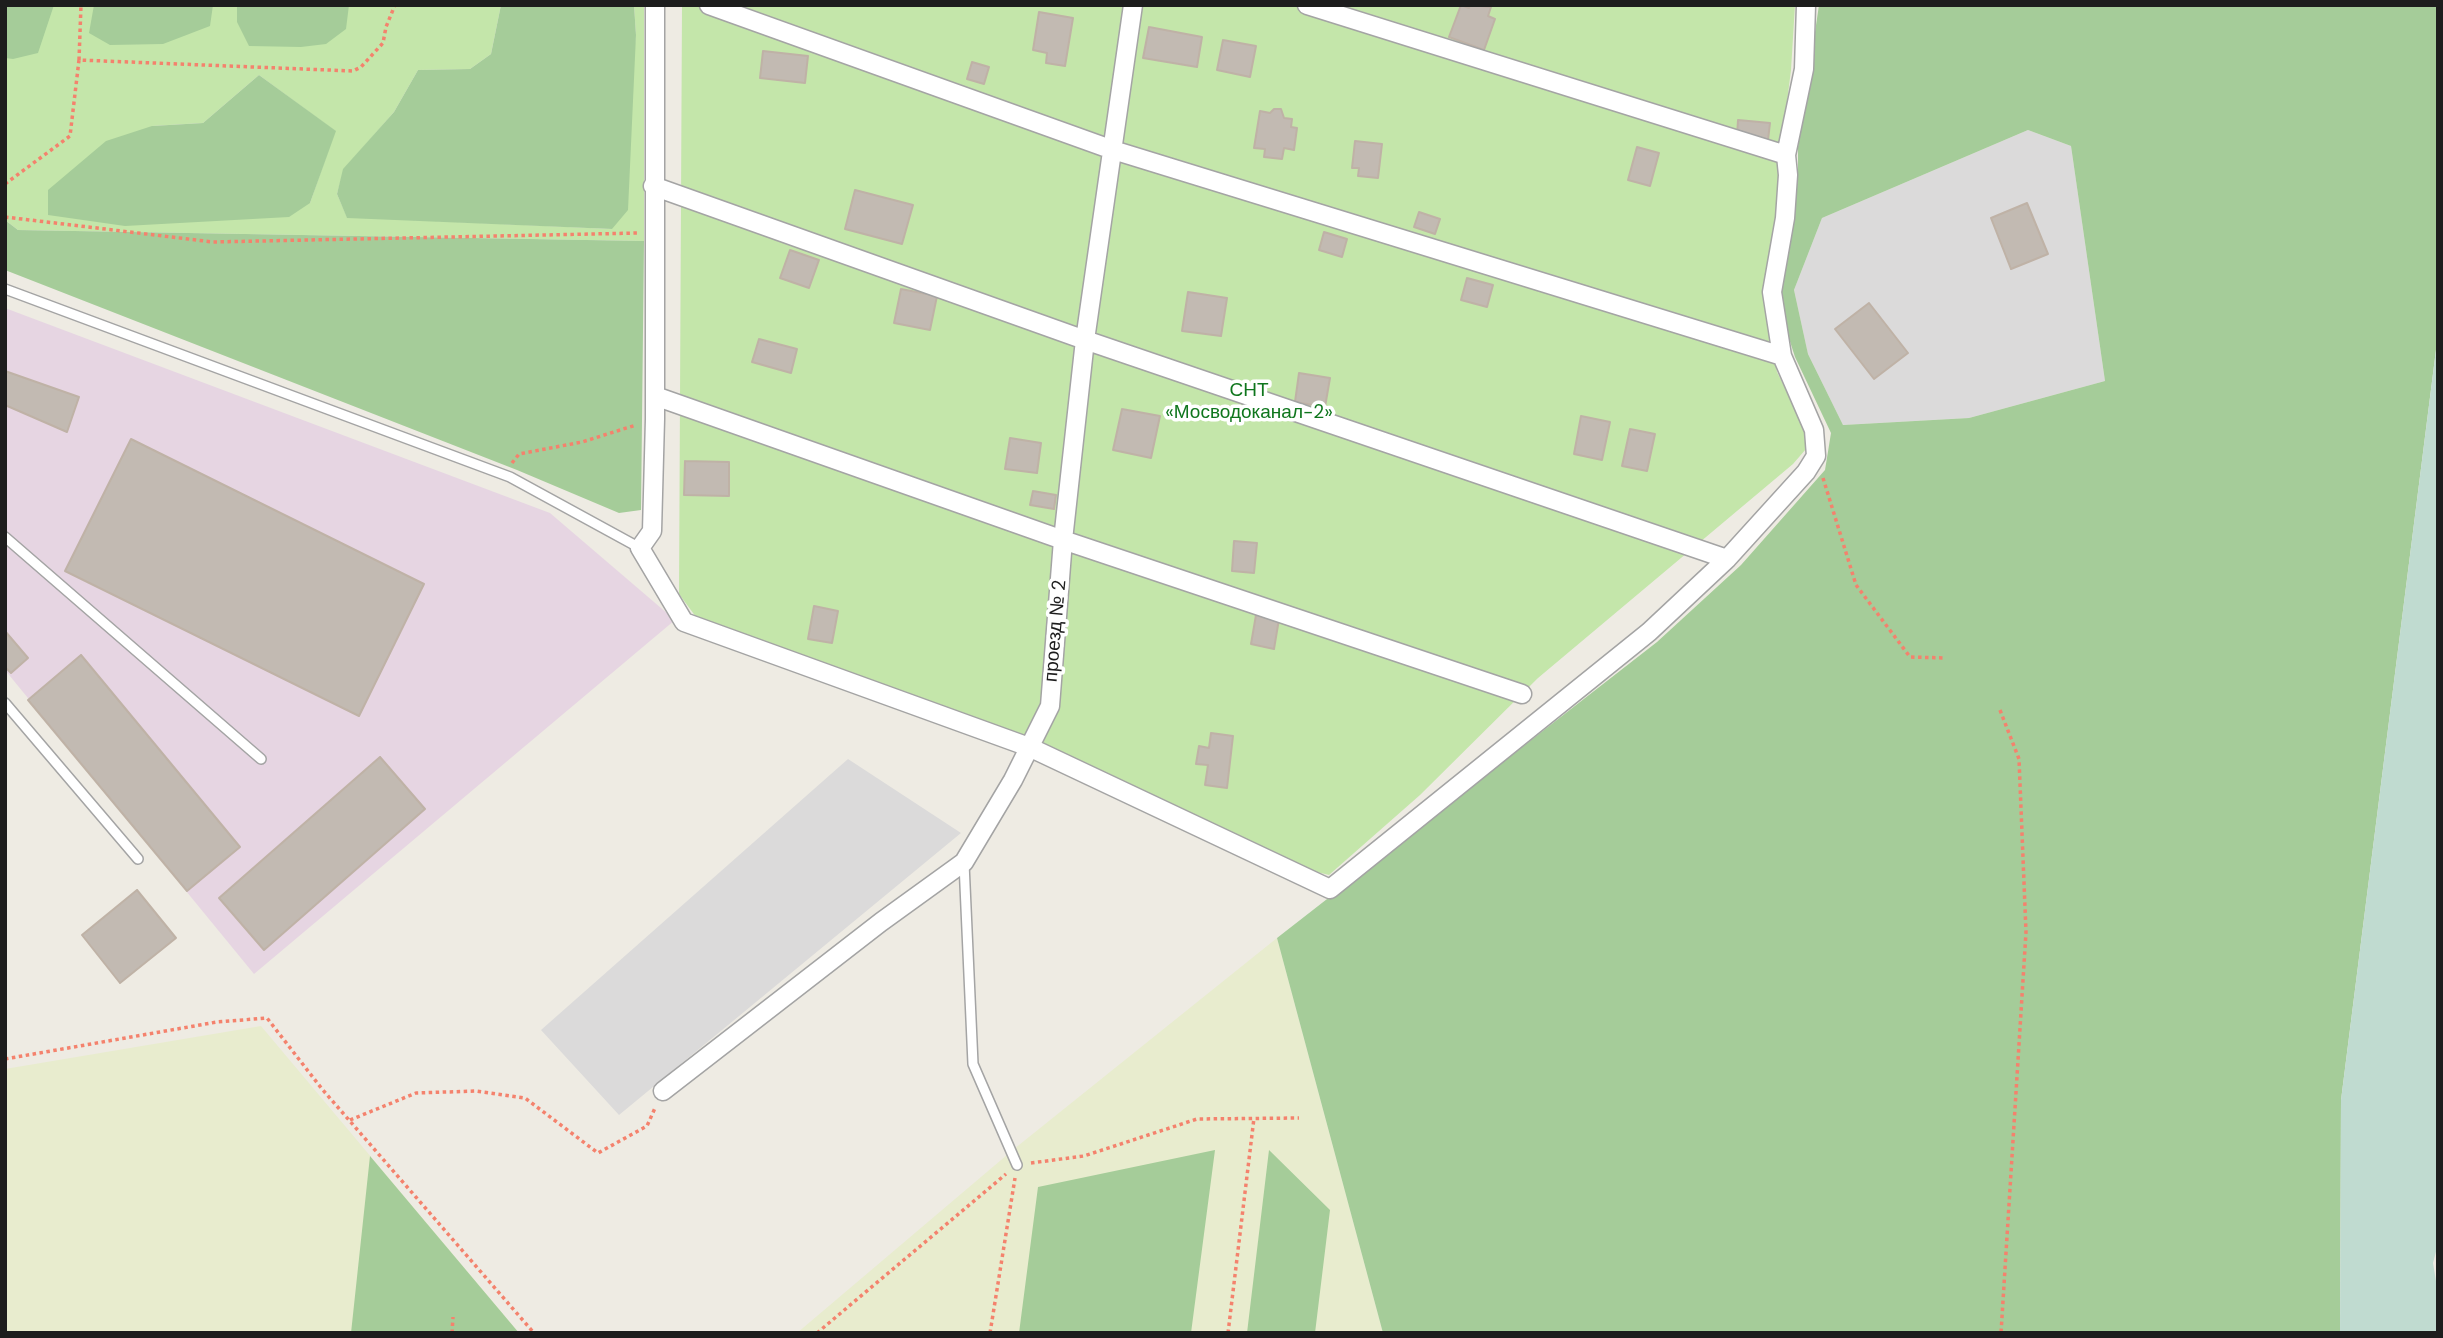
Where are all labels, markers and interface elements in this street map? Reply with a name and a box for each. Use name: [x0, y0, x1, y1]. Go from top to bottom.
park label: СНТ «Мосводоканал-2»: [1165, 380, 1333, 424]
street label: проезд № 2: [1040, 579, 1072, 683]

